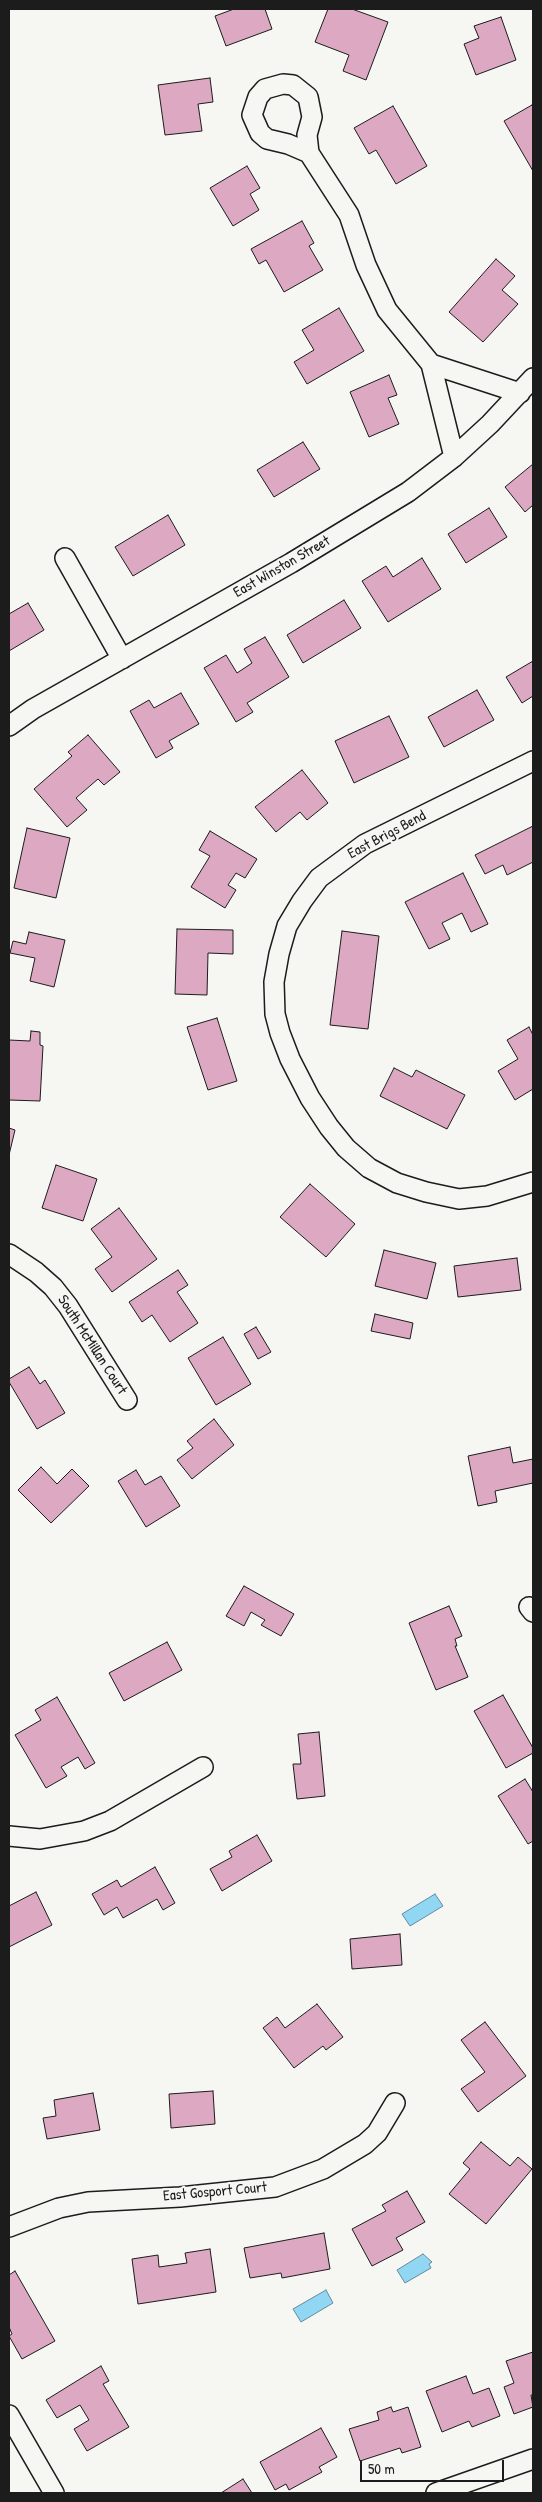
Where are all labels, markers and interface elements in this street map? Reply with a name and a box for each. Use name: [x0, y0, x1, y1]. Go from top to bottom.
street label: East Winston Street: [231, 532, 333, 602]
street label: East Brigs Bend: [345, 807, 429, 863]
street label: South McMillan Court: [53, 1292, 131, 1398]
street label: East Gosport Court: [162, 2179, 268, 2205]
scale bar: [362, 2450, 506, 2482]
text: 50 m: [368, 2458, 395, 2479]

